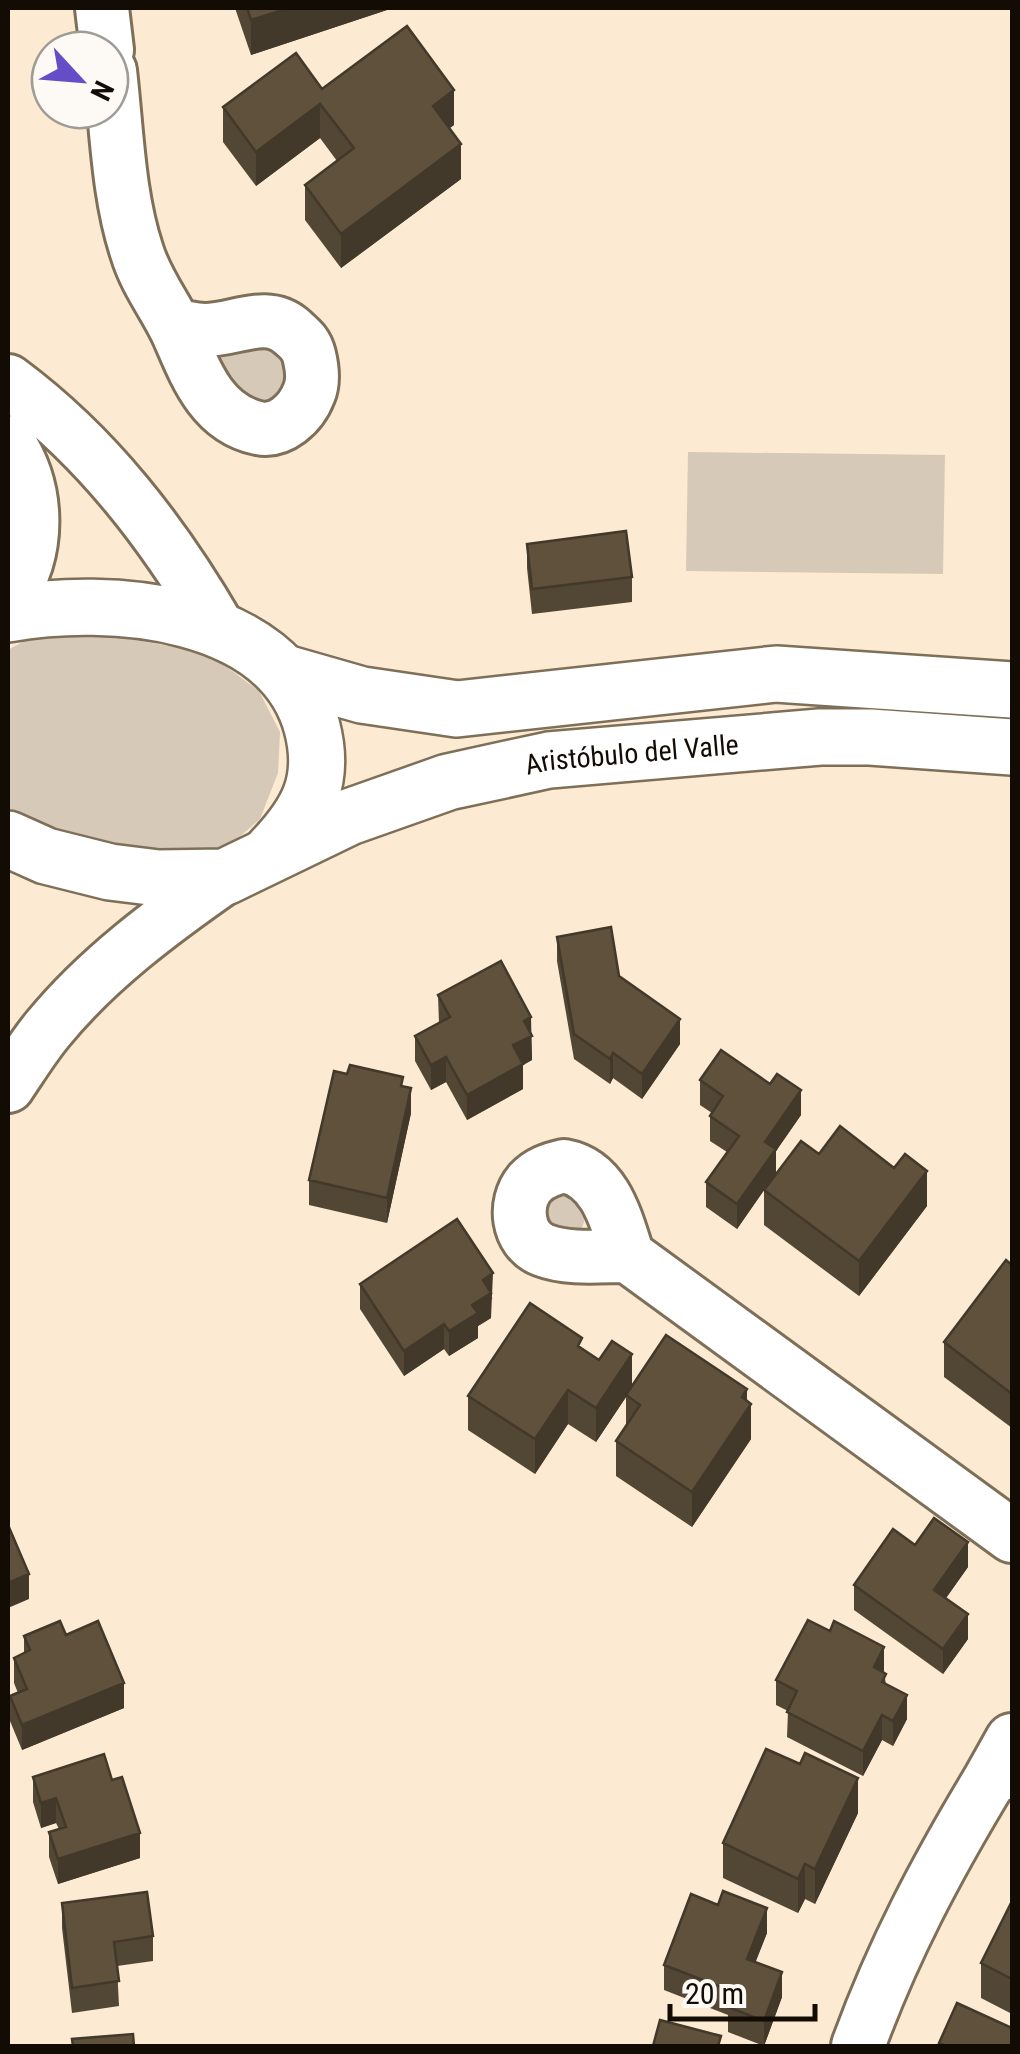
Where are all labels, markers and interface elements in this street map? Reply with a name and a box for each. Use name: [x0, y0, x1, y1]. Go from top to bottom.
north arrow: [30, 30, 130, 130]
text: N: [83, 76, 121, 106]
street label: Aristóbulo del Valle: [522, 727, 740, 781]
scale bar: [670, 1959, 815, 2021]
text: 20 m: [685, 1976, 744, 2011]

